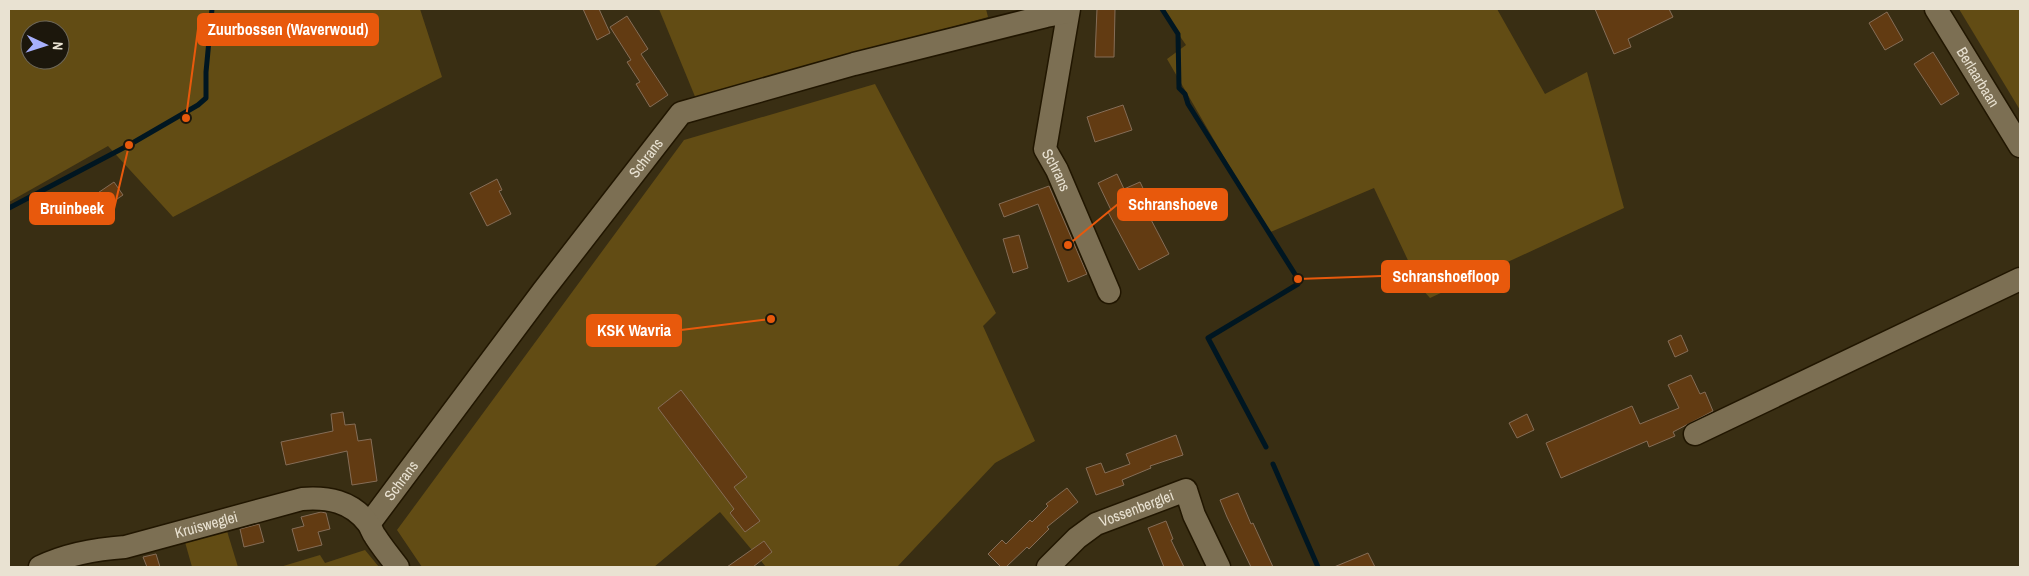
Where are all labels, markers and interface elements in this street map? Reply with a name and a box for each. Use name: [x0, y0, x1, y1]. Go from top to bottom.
callout: Zuurbossen (Waverwoud): [198, 14, 378, 45]
text: Zuurbossen (Waverwoud): [208, 18, 368, 40]
north arrow: [20, 20, 70, 70]
text: N: [49, 41, 67, 51]
street label: Berlaarbaan: [1952, 43, 2005, 111]
street label: Schrans: [624, 133, 668, 182]
street label: Schrans: [1037, 145, 1076, 194]
callout: Schranshoeve: [1118, 189, 1227, 220]
callout: Bruinbeek: [30, 193, 114, 224]
text: Schranshoeve: [1128, 193, 1218, 215]
text: Bruinbeek: [40, 197, 105, 219]
callout: Schranshoefloop: [1382, 261, 1509, 292]
text: Schranshoefloop: [1392, 265, 1500, 287]
callout: KSK Wavria: [587, 315, 681, 346]
text: KSK Wavria: [597, 319, 672, 341]
street label: Schrans: [379, 456, 423, 505]
street label: Vossenberglei: [1096, 485, 1177, 532]
street label: Kruisweglei: [172, 506, 240, 543]

